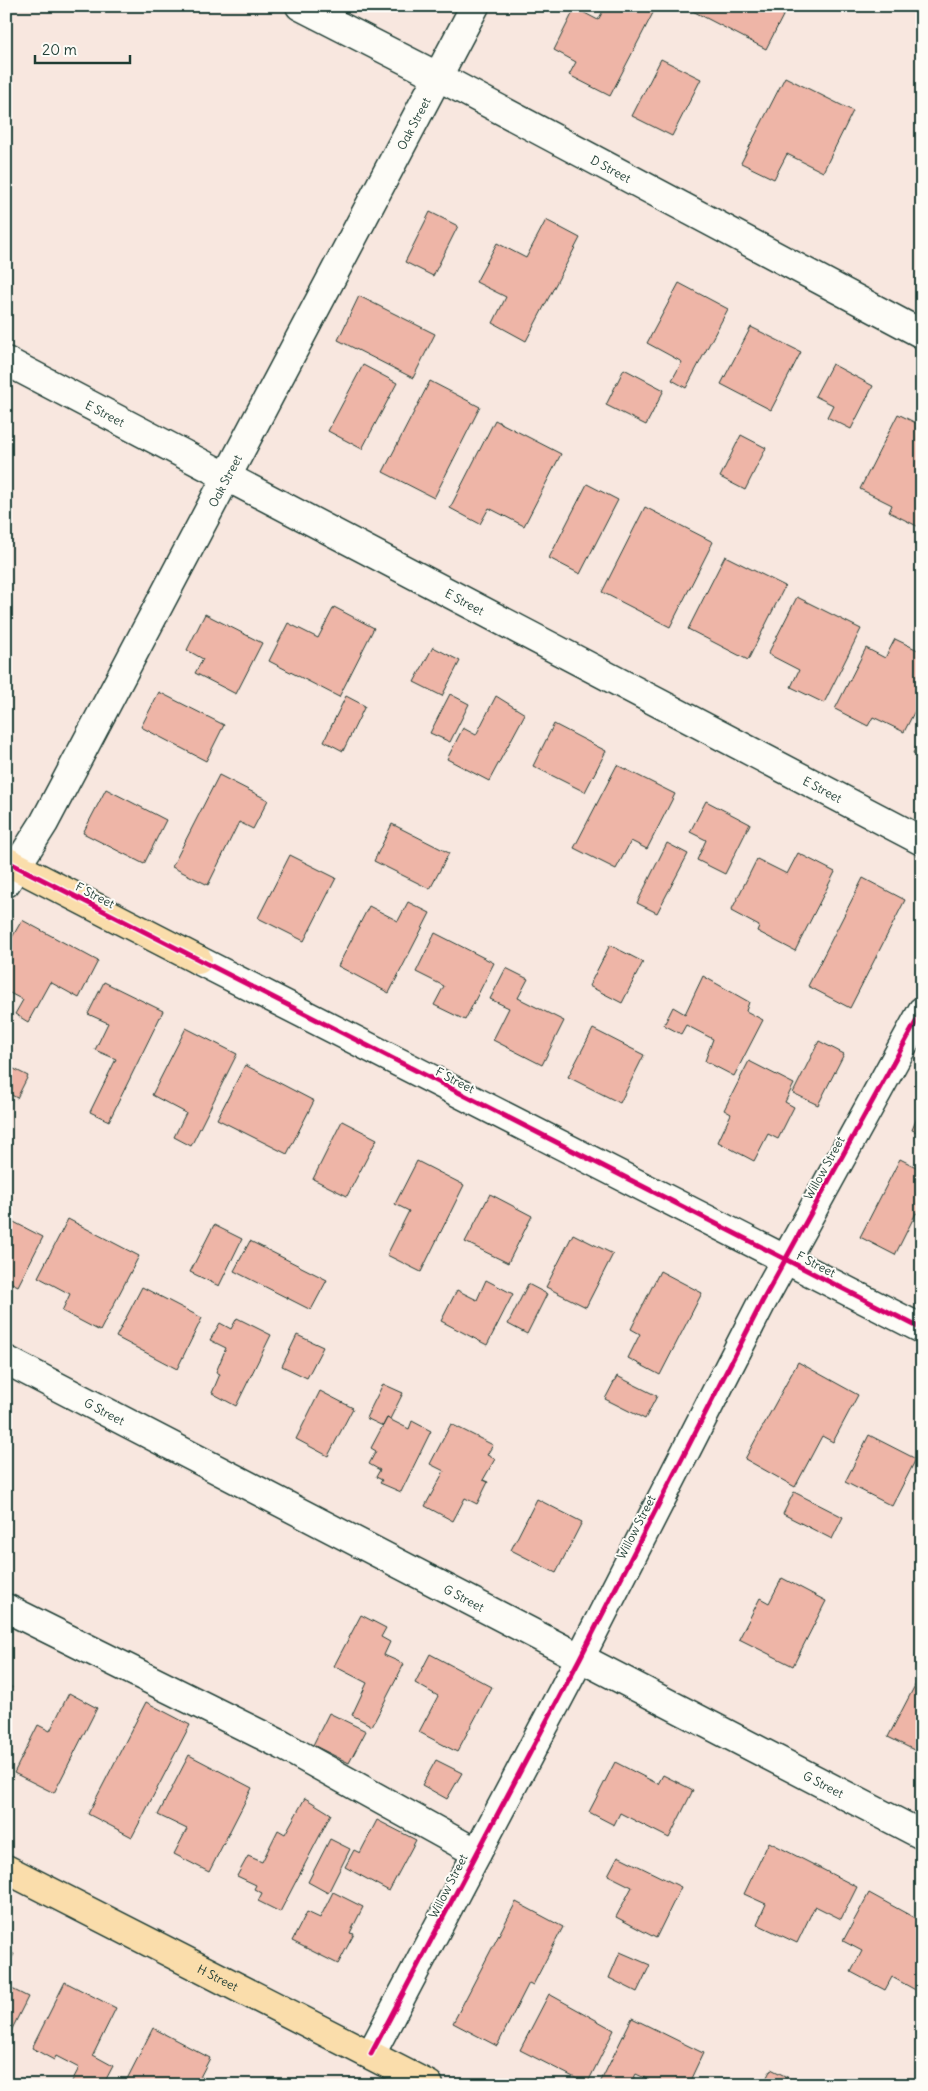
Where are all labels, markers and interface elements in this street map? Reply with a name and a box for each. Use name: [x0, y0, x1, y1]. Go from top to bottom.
scale bar: [35, 32, 130, 64]
text: 20 m: [42, 40, 77, 59]
street label: Oak Street: [393, 95, 433, 152]
street label: D Street: [588, 152, 634, 185]
street label: E Street: [83, 397, 127, 429]
street label: Oak Street: [205, 452, 245, 510]
street label: E Street: [443, 585, 487, 618]
street label: E Street: [801, 773, 845, 805]
street label: F Street: [73, 879, 117, 911]
street label: F Street: [433, 1064, 477, 1096]
street label: Willow Street: [800, 1134, 848, 1202]
street label: F Street: [794, 1248, 838, 1280]
street label: G Street: [82, 1394, 127, 1428]
street label: Willow Street: [613, 1492, 659, 1562]
street label: G Street: [441, 1581, 487, 1614]
street label: G Street: [801, 1767, 846, 1801]
street label: Willow Street: [425, 1851, 471, 1921]
street label: H Street: [195, 1961, 241, 1994]

